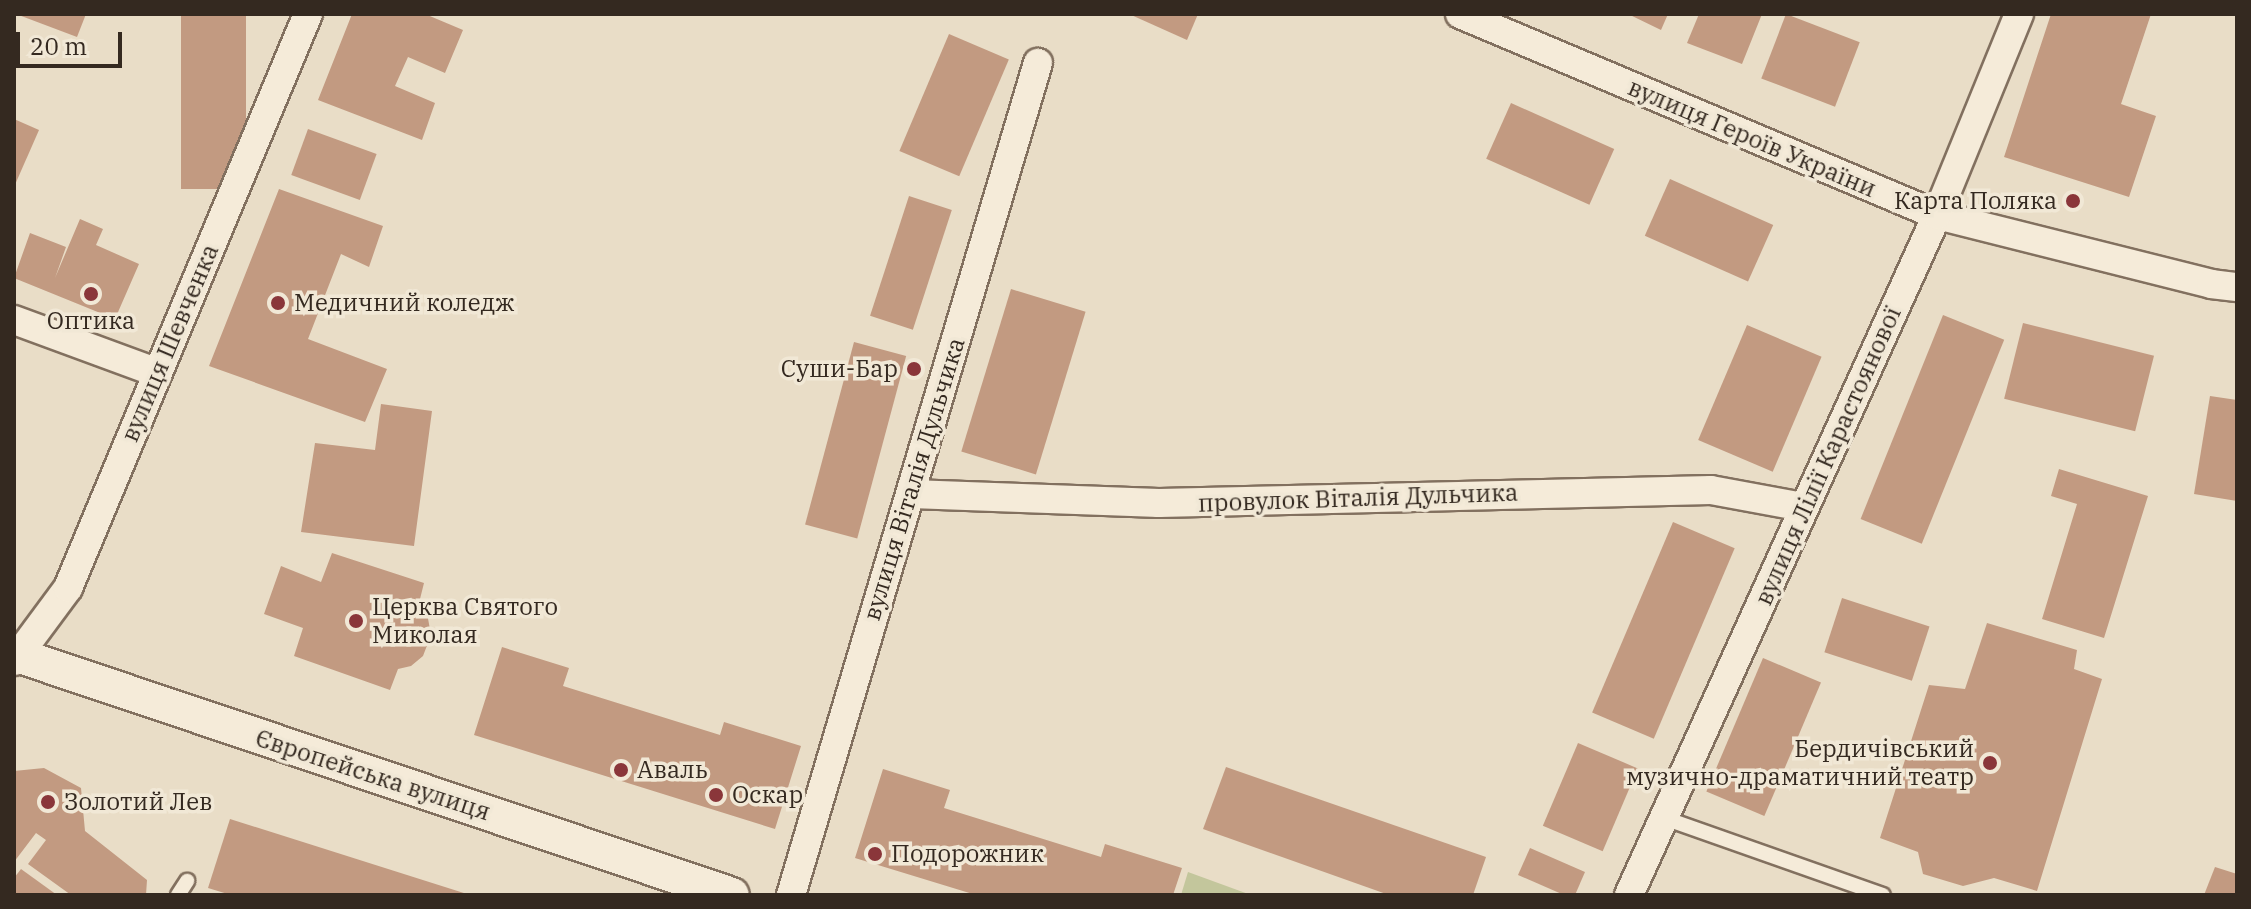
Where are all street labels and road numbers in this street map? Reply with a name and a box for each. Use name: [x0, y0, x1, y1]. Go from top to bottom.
street label: вулиця Героїв України: [1624, 73, 1880, 203]
street label: вулиця Шевченка: [115, 240, 225, 446]
street label: вулиця Лілії Карастоянової: [1749, 302, 1907, 610]
street label: вулиця Віталія Дульчика: [857, 334, 971, 624]
street label: провулок Віталія Дульчика: [1197, 478, 1519, 518]
street label: Європейська вулиця: [252, 723, 494, 827]

